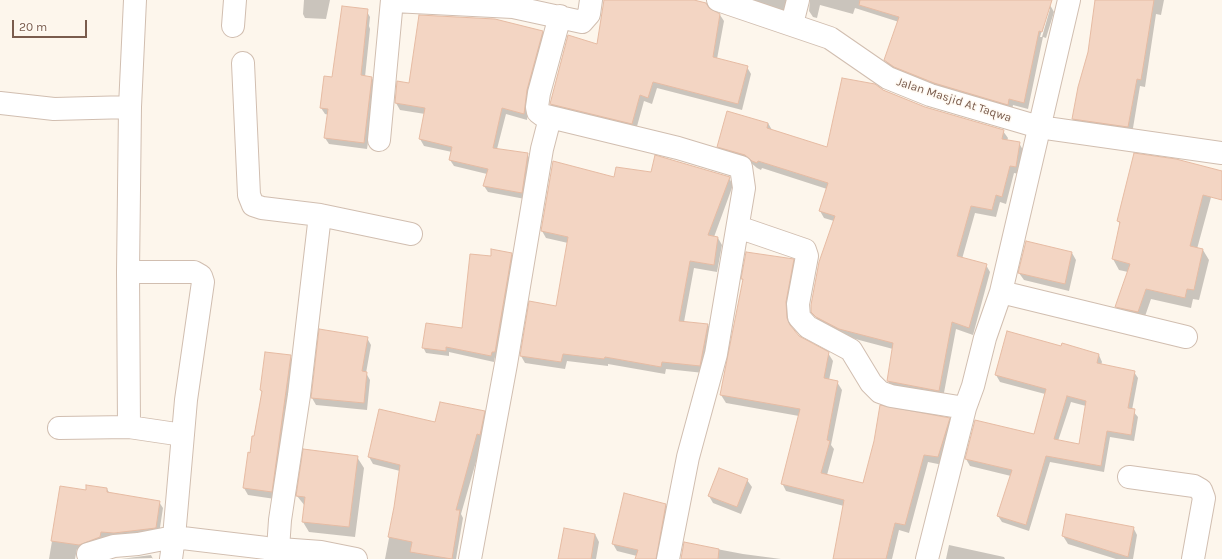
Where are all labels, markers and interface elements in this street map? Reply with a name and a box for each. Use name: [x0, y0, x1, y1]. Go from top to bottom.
scale bar: [14, 12, 89, 38]
text: 20 m: [19, 20, 47, 34]
street label: Jalan Masjid At Taqwa: [895, 75, 1013, 125]

